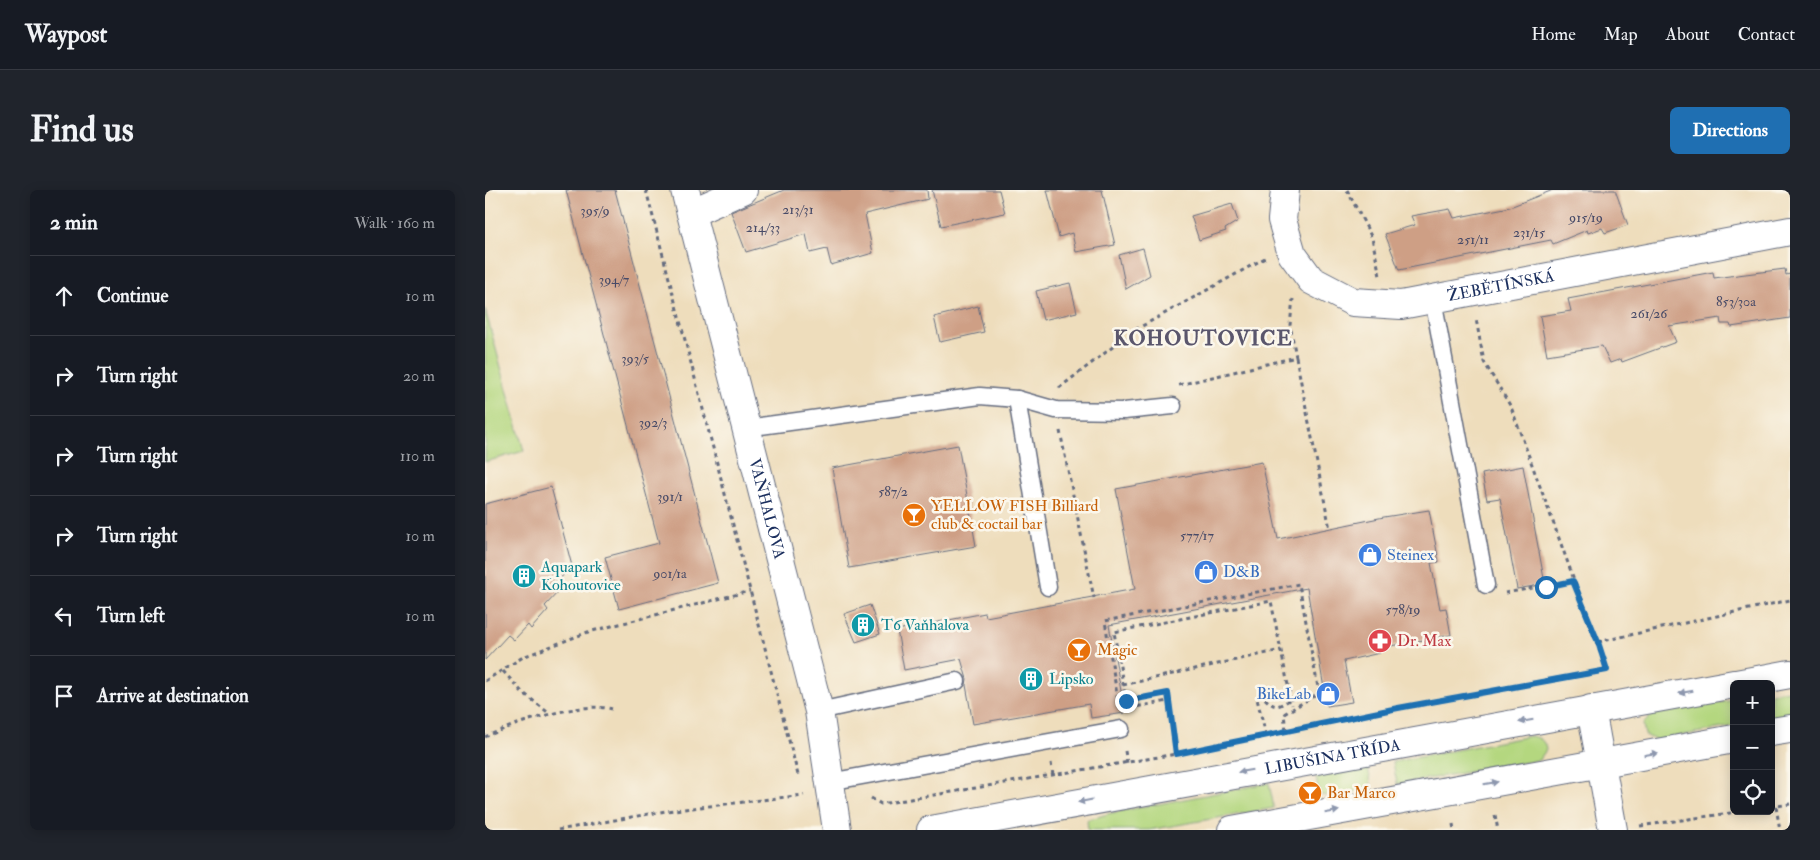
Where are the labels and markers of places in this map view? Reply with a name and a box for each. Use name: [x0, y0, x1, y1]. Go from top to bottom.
place label: YELLOW FISH Billiard club & coctail bar: [931, 496, 1099, 534]
bar icon: YELLOW FISH Billiard club & coctail bar: [901, 502, 927, 528]
shop icon: Steinex: [1357, 542, 1383, 568]
place label: Steinex: [1387, 545, 1434, 565]
place label: Aquapark Kohoutovice: [540, 557, 621, 595]
shop icon: D&B: [1193, 559, 1219, 585]
place label: D&B: [1223, 562, 1260, 582]
building icon: Aquapark Kohoutovice: [511, 563, 537, 589]
building icon: T6 Vaňhalova: [850, 612, 876, 638]
place label: T6 Vaňhalova: [881, 615, 970, 635]
pharmacy icon: Dr. Max: [1367, 628, 1393, 654]
place label: Dr. Max: [1397, 631, 1451, 651]
bar icon: Magic: [1066, 637, 1092, 663]
place label: Magic: [1097, 640, 1138, 660]
building icon: Lipsko: [1018, 666, 1044, 692]
place label: Lipsko: [1049, 669, 1094, 690]
shop icon: BikeLab: [1315, 681, 1341, 707]
place label: BikeLab: [1256, 684, 1311, 704]
bar icon: Bar Marco: [1297, 780, 1323, 806]
place label: Bar Marco: [1327, 783, 1396, 803]

